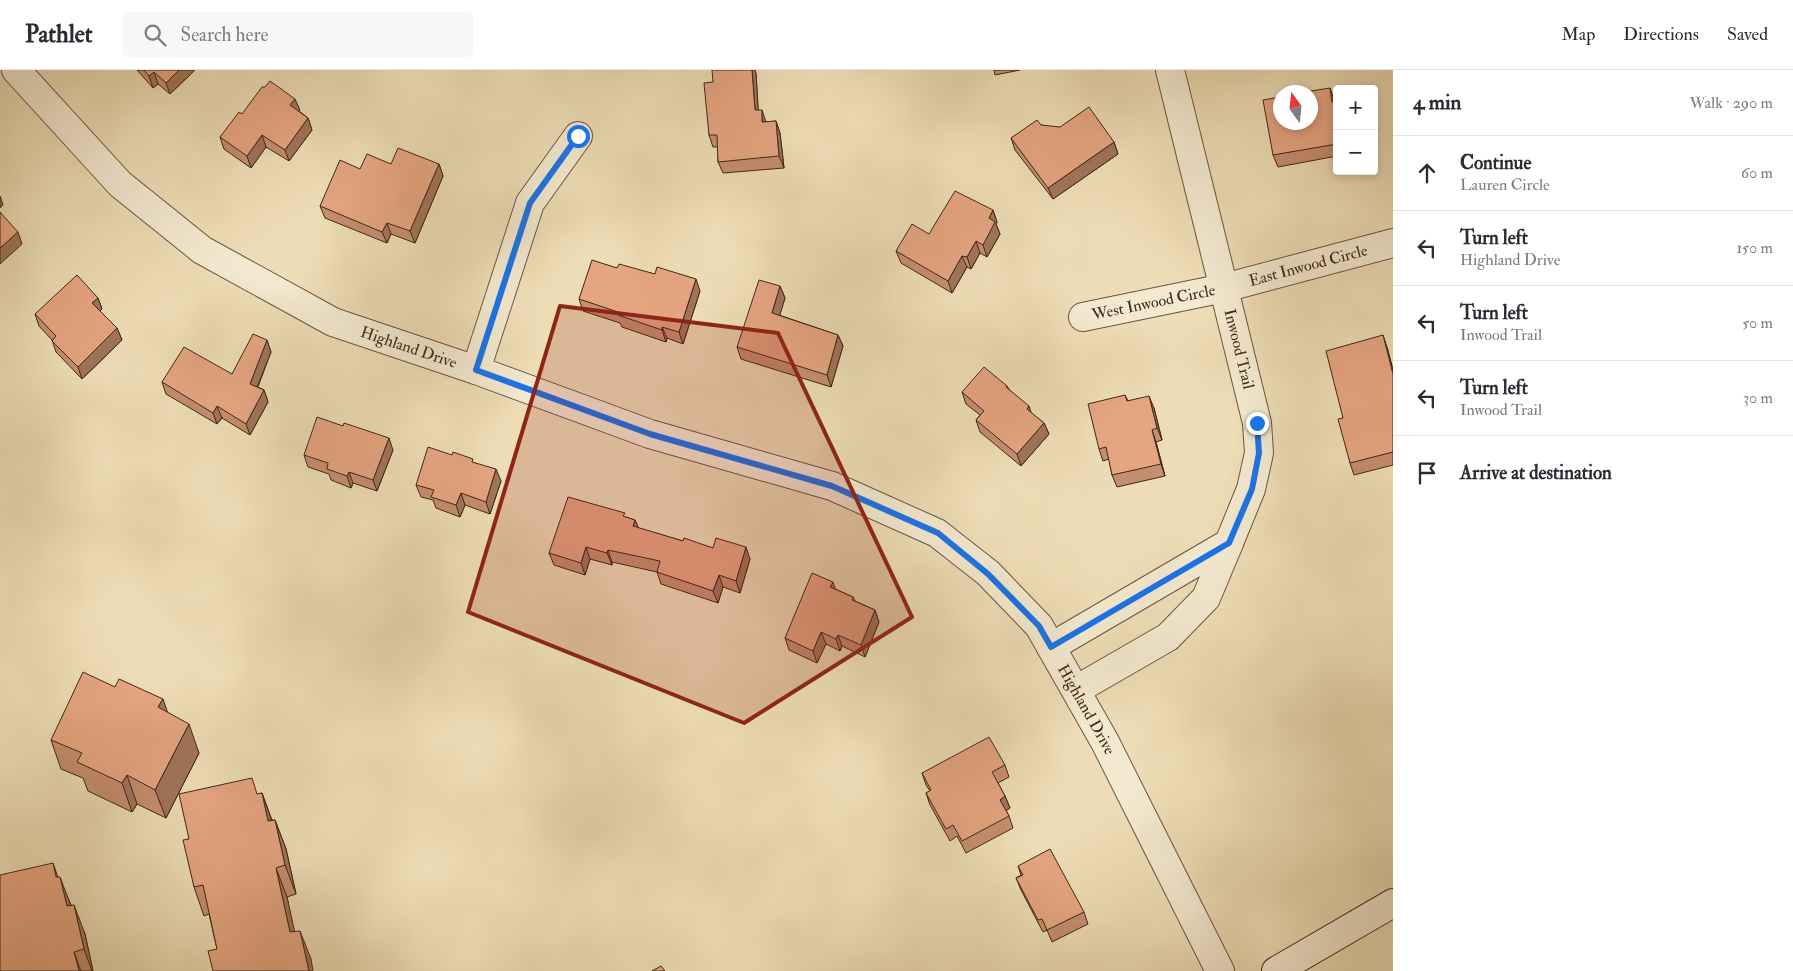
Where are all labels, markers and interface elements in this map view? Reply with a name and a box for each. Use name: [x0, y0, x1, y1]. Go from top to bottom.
search box: [123, 12, 473, 57]
text: Pathlet: [25, 19, 93, 50]
icon: search: [141, 21, 169, 49]
text: Search here: [181, 23, 268, 47]
text: Map: [1562, 23, 1595, 46]
text: Directions: [1623, 23, 1699, 46]
text: Saved: [1727, 23, 1768, 46]
north arrow: [1273, 85, 1318, 130]
map controls: [1333, 85, 1378, 175]
button: +: [1333, 85, 1378, 130]
text: 4 min: [1413, 89, 1461, 116]
text: Walk · 290 m: [1690, 93, 1773, 113]
route start: [567, 125, 590, 148]
button: −: [1333, 130, 1378, 175]
text: Continue: [1460, 151, 1531, 175]
icon: ahead: [1413, 159, 1441, 187]
text: 60 m: [1741, 163, 1773, 183]
text: Lauren Circle: [1460, 175, 1550, 195]
text: Turn left: [1460, 226, 1528, 250]
icon: left: [1413, 234, 1441, 262]
text: 150 m: [1736, 238, 1773, 258]
street label: East Inwood Circle: [1247, 240, 1370, 291]
text: Highland Drive: [1460, 250, 1560, 270]
street label: West Inwood Circle: [1089, 280, 1217, 325]
text: Turn left: [1460, 301, 1528, 325]
street label: Inwood Trail: [1219, 307, 1259, 391]
icon: left: [1413, 309, 1441, 337]
text: 50 m: [1742, 313, 1773, 333]
street label: Highland Drive: [358, 322, 460, 373]
text: Inwood Trail: [1460, 325, 1542, 345]
text: Turn left: [1460, 376, 1528, 400]
icon: left: [1413, 384, 1441, 412]
text: 30 m: [1743, 388, 1773, 408]
text: Inwood Trail: [1460, 400, 1542, 420]
route end: [1246, 412, 1269, 435]
icon: arrive: [1413, 459, 1441, 487]
text: Arrive at destination: [1460, 461, 1612, 485]
street label: Highland Drive: [1053, 661, 1120, 758]

